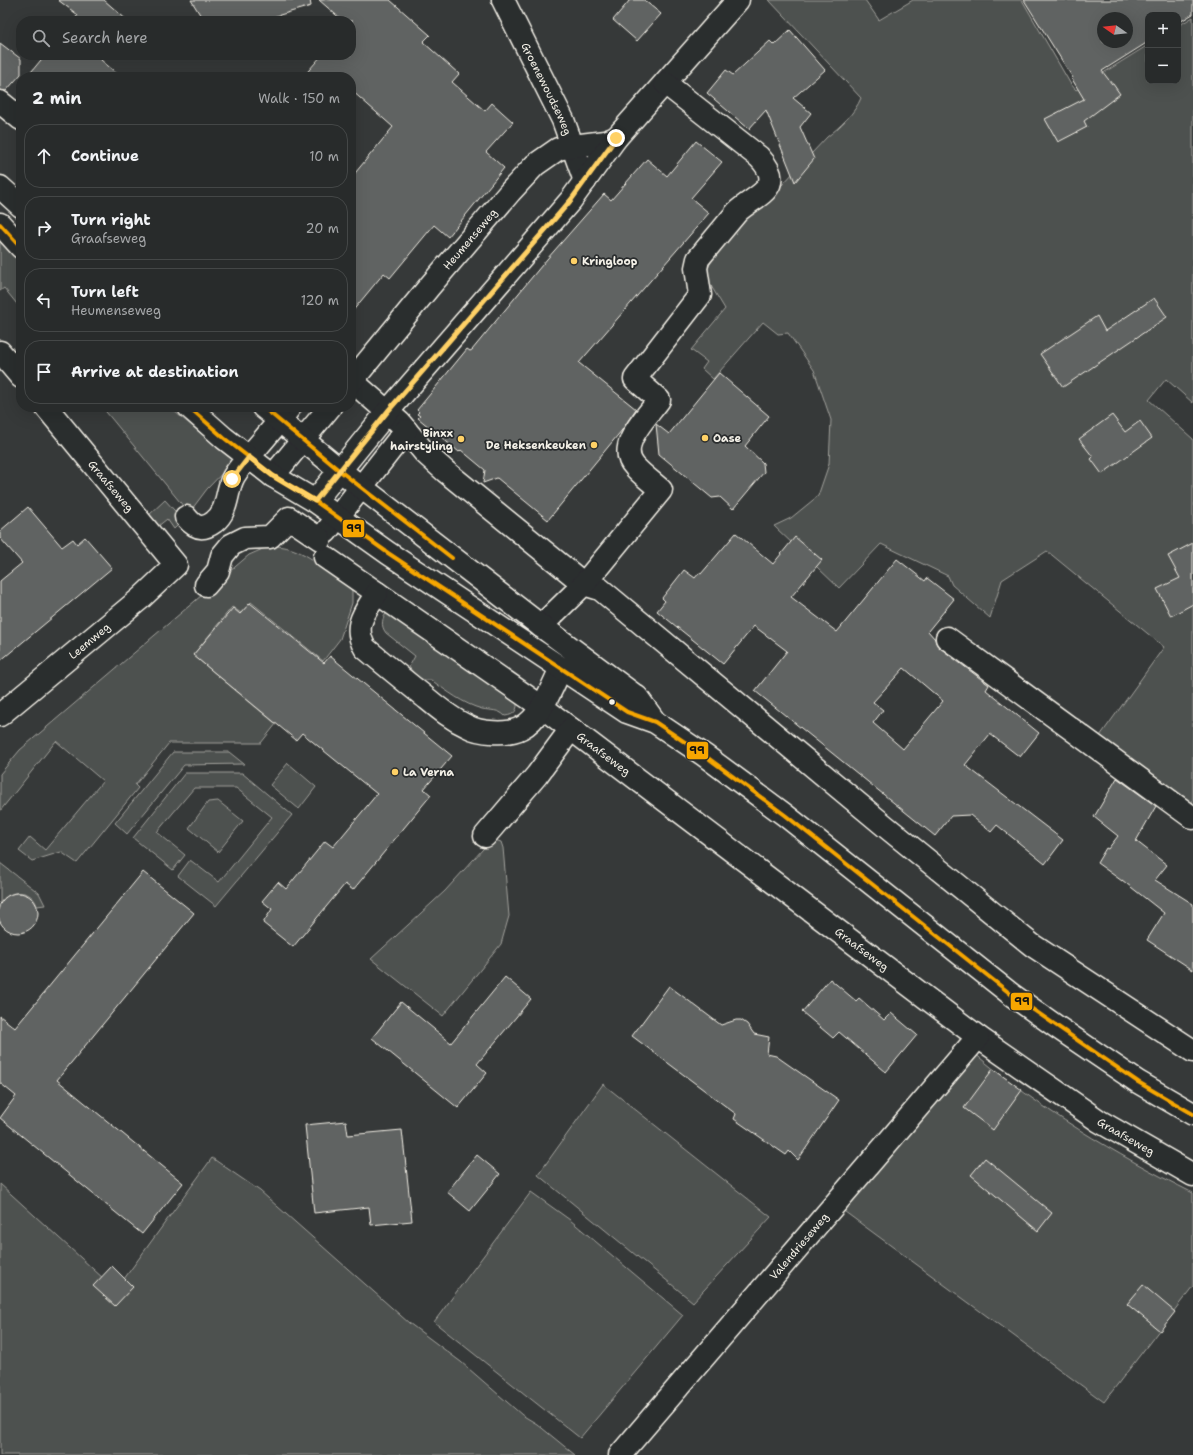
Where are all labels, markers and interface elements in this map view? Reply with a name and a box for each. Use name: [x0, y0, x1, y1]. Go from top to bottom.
north arrow: [1097, 12, 1133, 48]
map controls: [1145, 12, 1181, 84]
button: +: [1145, 12, 1181, 48]
search box: [16, 16, 356, 60]
icon: search: [30, 27, 52, 49]
text: Search here: [62, 28, 148, 48]
street label: Groenewoudseweg: [517, 40, 575, 138]
button: −: [1145, 48, 1181, 84]
text: 2 min: [32, 87, 82, 109]
text: Walk · 150 m: [258, 90, 340, 107]
route end: [607, 129, 625, 147]
icon: ahead: [33, 145, 55, 167]
text: Continue: [71, 146, 139, 166]
text: 10 m: [309, 148, 339, 165]
street label: Heumenseweg: [440, 205, 501, 273]
text: Turn right: [71, 210, 151, 230]
icon: right: [33, 217, 55, 239]
text: 20 m: [306, 220, 339, 237]
text: Graafseweg: [71, 230, 146, 247]
place label: Kringloop: [582, 254, 638, 269]
marker: Kringloop: [569, 256, 579, 266]
text: Turn left: [71, 282, 139, 302]
icon: left: [33, 289, 55, 311]
text: 120 m: [301, 292, 339, 309]
text: Heumenseweg: [71, 302, 161, 319]
icon: arrive: [33, 361, 55, 383]
text: Arrive at destination: [71, 362, 239, 382]
place label: Binxx hairstyling: [390, 426, 453, 454]
place label: Oase: [713, 431, 741, 446]
marker: Oase: [700, 433, 710, 443]
marker: Binxx hairstyling: [456, 434, 466, 444]
place label: De Heksenkeuken: [486, 438, 587, 453]
marker: De Heksenkeuken: [589, 440, 599, 450]
street label: Graafseweg: [84, 457, 137, 516]
route start: [223, 470, 241, 488]
line badge: 99: [342, 519, 365, 538]
text: 99: [346, 521, 362, 536]
street label: Leemweg: [66, 620, 114, 663]
unlabelled marker: [607, 697, 617, 707]
street label: Graafseweg: [573, 729, 633, 779]
line badge: 99: [686, 741, 709, 760]
text: 99: [689, 743, 705, 758]
place label: La Verna: [403, 765, 455, 780]
marker: La Verna: [390, 767, 400, 777]
street label: Graafseweg: [832, 924, 892, 975]
line badge: 99: [1010, 992, 1033, 1011]
text: 99: [1014, 994, 1030, 1009]
street label: Graafseweg: [1094, 1115, 1157, 1159]
street label: Valendrieseweg: [766, 1210, 832, 1283]

